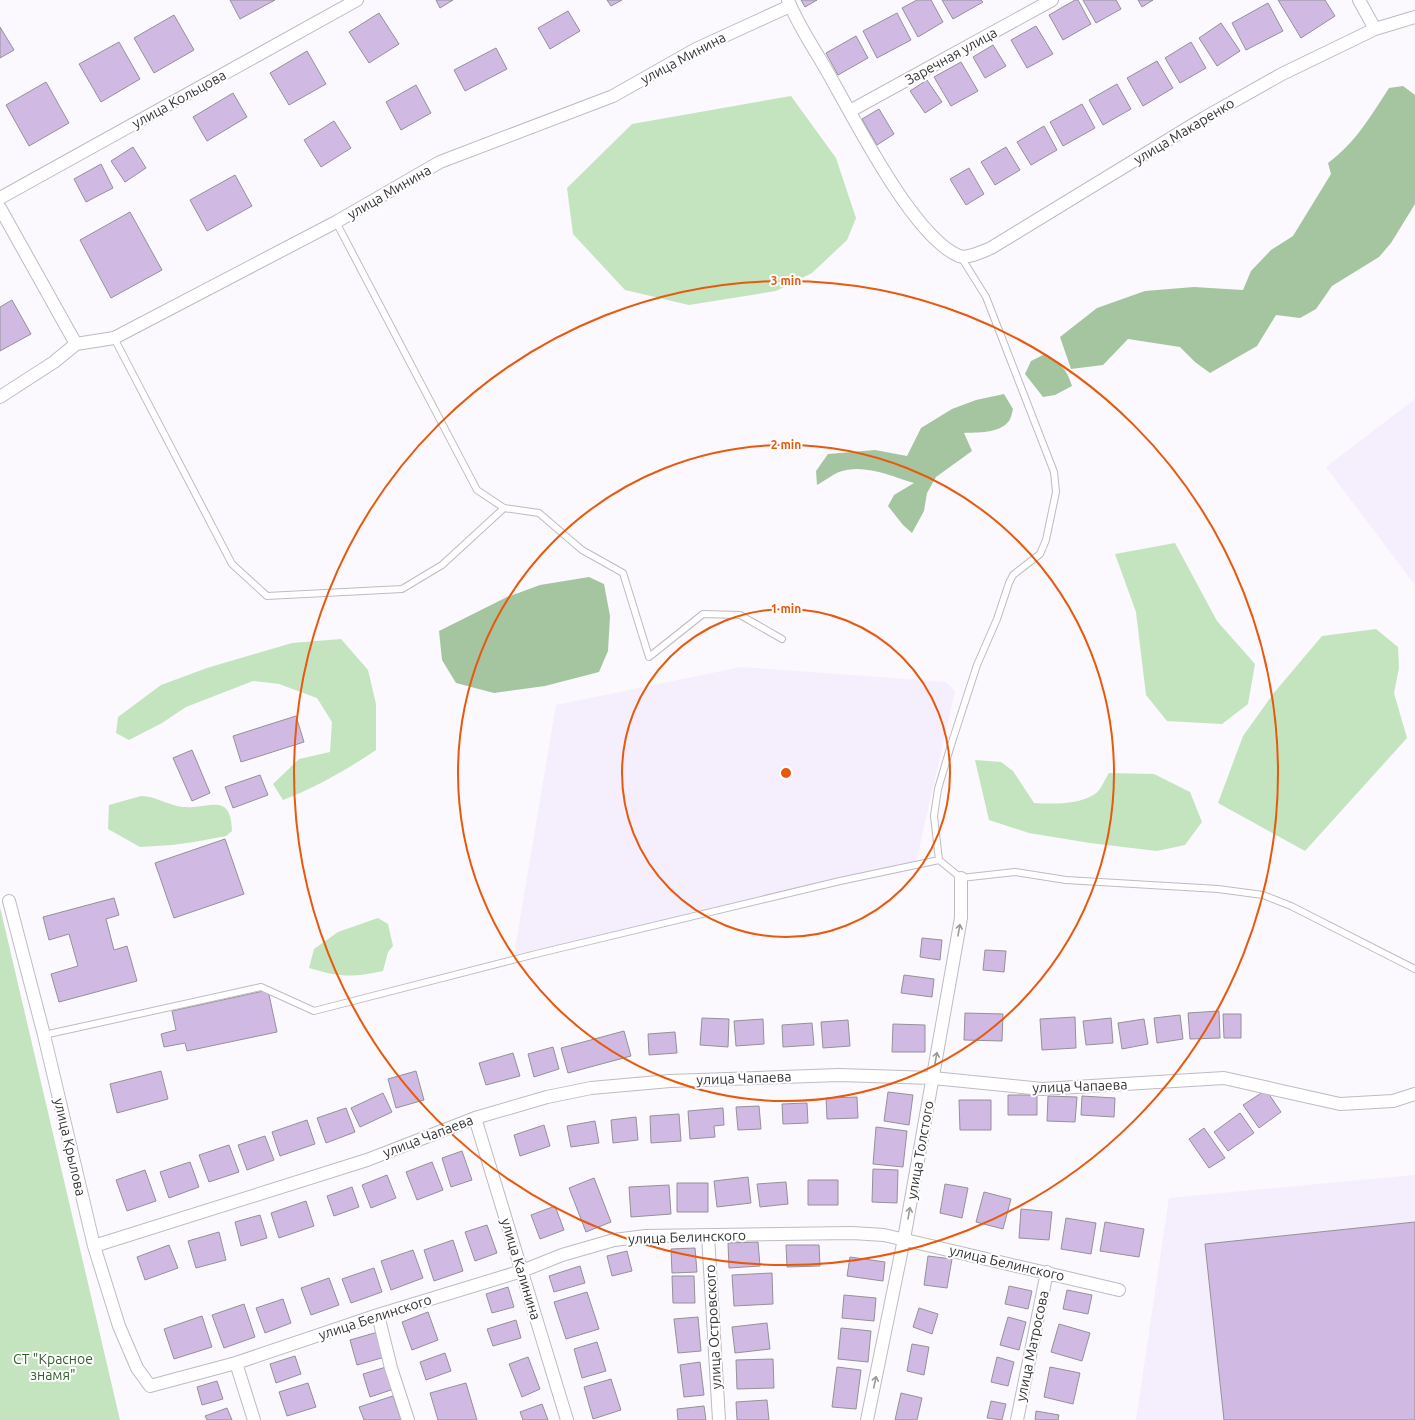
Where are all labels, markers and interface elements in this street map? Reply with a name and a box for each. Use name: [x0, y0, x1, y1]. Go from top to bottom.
street label: Заречная улица: [902, 24, 1000, 88]
street label: улица Минина: [638, 29, 728, 87]
street label: улица Кольцова: [129, 67, 229, 131]
street label: улица Макаренко: [1131, 95, 1237, 167]
street label: улица Минина: [344, 162, 434, 222]
text: 3 min: [771, 274, 801, 287]
text: 2 min: [771, 438, 801, 451]
text: 1 min: [771, 602, 801, 615]
centre of rings: [779, 766, 793, 780]
one-way arrow: [955, 924, 963, 937]
one-way arrow: [933, 1052, 941, 1065]
street label: улица Чапаева: [696, 1068, 792, 1088]
street label: улица Чапаева: [1032, 1076, 1128, 1096]
street label: улица Крылова: [51, 1096, 89, 1198]
street label: улица Толстого: [903, 1099, 937, 1201]
street label: улица Чапаева: [381, 1111, 475, 1161]
one-way arrow: [905, 1207, 913, 1220]
street label: улица Калинина: [498, 1216, 544, 1322]
street label: улица Белинского: [628, 1227, 746, 1247]
street label: улица Белинского: [948, 1242, 1066, 1284]
street label: улица Островского: [702, 1264, 724, 1390]
street label: улица Матросова: [1012, 1289, 1052, 1403]
street label: улица Белинского: [316, 1291, 434, 1343]
park label: СТ "Красное знамя": [13, 1351, 93, 1383]
one-way arrow: [871, 1376, 879, 1389]

